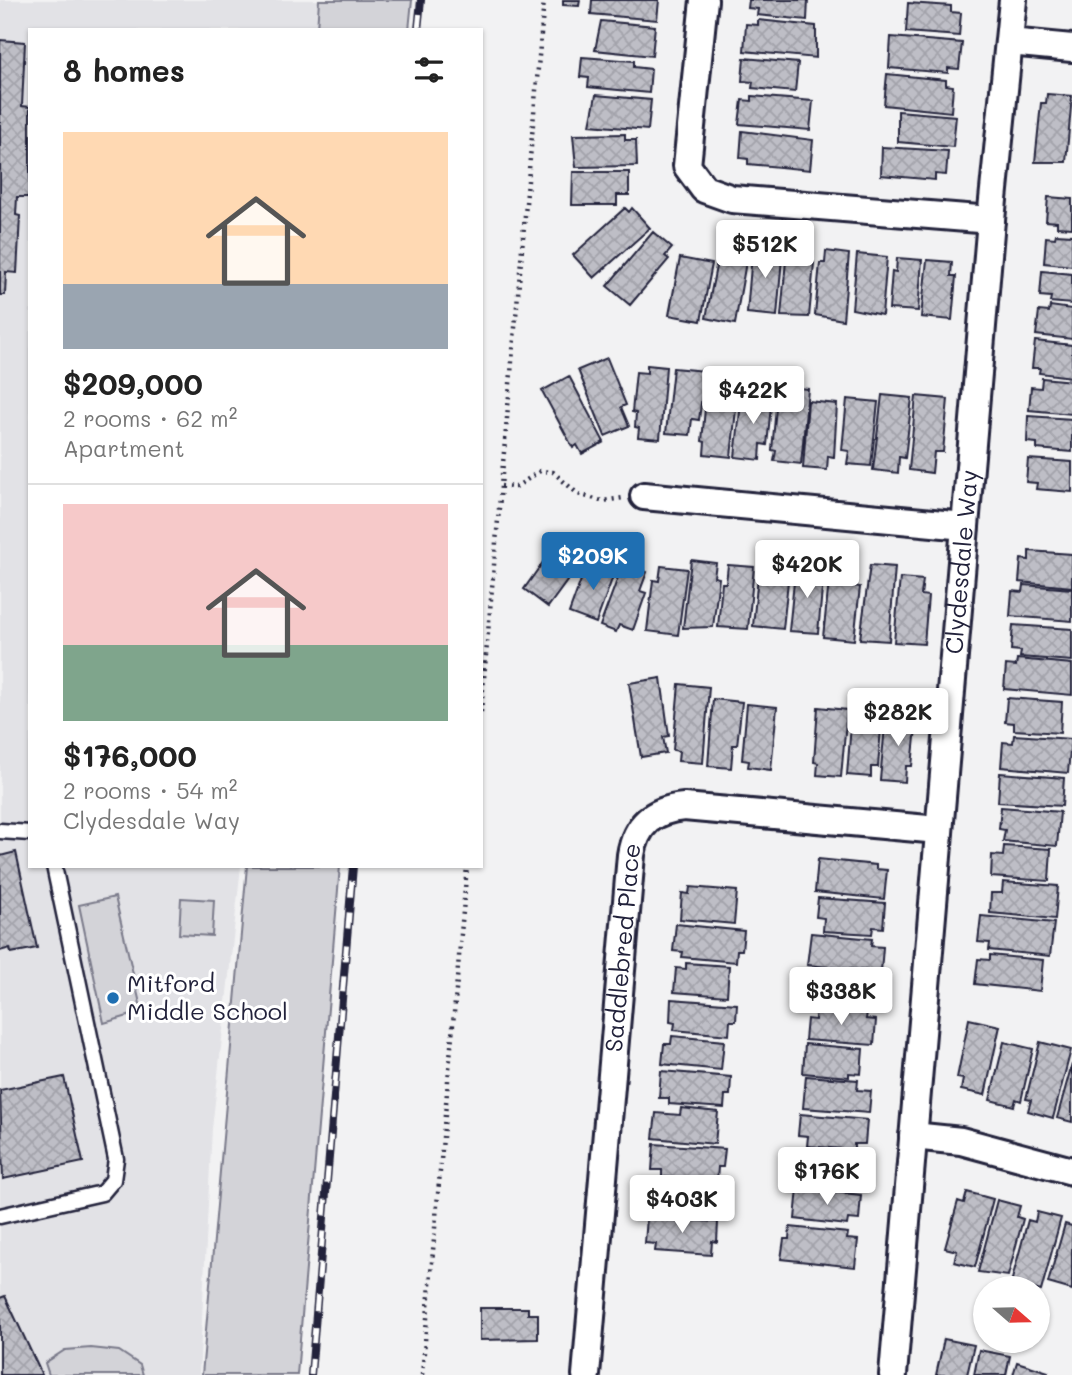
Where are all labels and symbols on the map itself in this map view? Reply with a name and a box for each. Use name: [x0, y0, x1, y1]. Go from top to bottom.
pin: $512K: [716, 220, 814, 280]
pin: $422K: [704, 366, 802, 426]
street label: Clydesdale Way: [937, 468, 984, 655]
pin: $209K: [544, 532, 642, 592]
pin: $420K: [758, 540, 856, 600]
pin: $282K: [849, 688, 947, 748]
street label: Saddlebred Place: [597, 840, 647, 1053]
place label: Mitford Middle School: [127, 967, 288, 1026]
pin: $338K: [792, 968, 890, 1027]
marker: Mitford Middle School: [105, 990, 121, 1006]
pin: $176K: [778, 1148, 876, 1207]
pin: $403K: [633, 1176, 731, 1235]
north arrow: [973, 1276, 1050, 1353]

